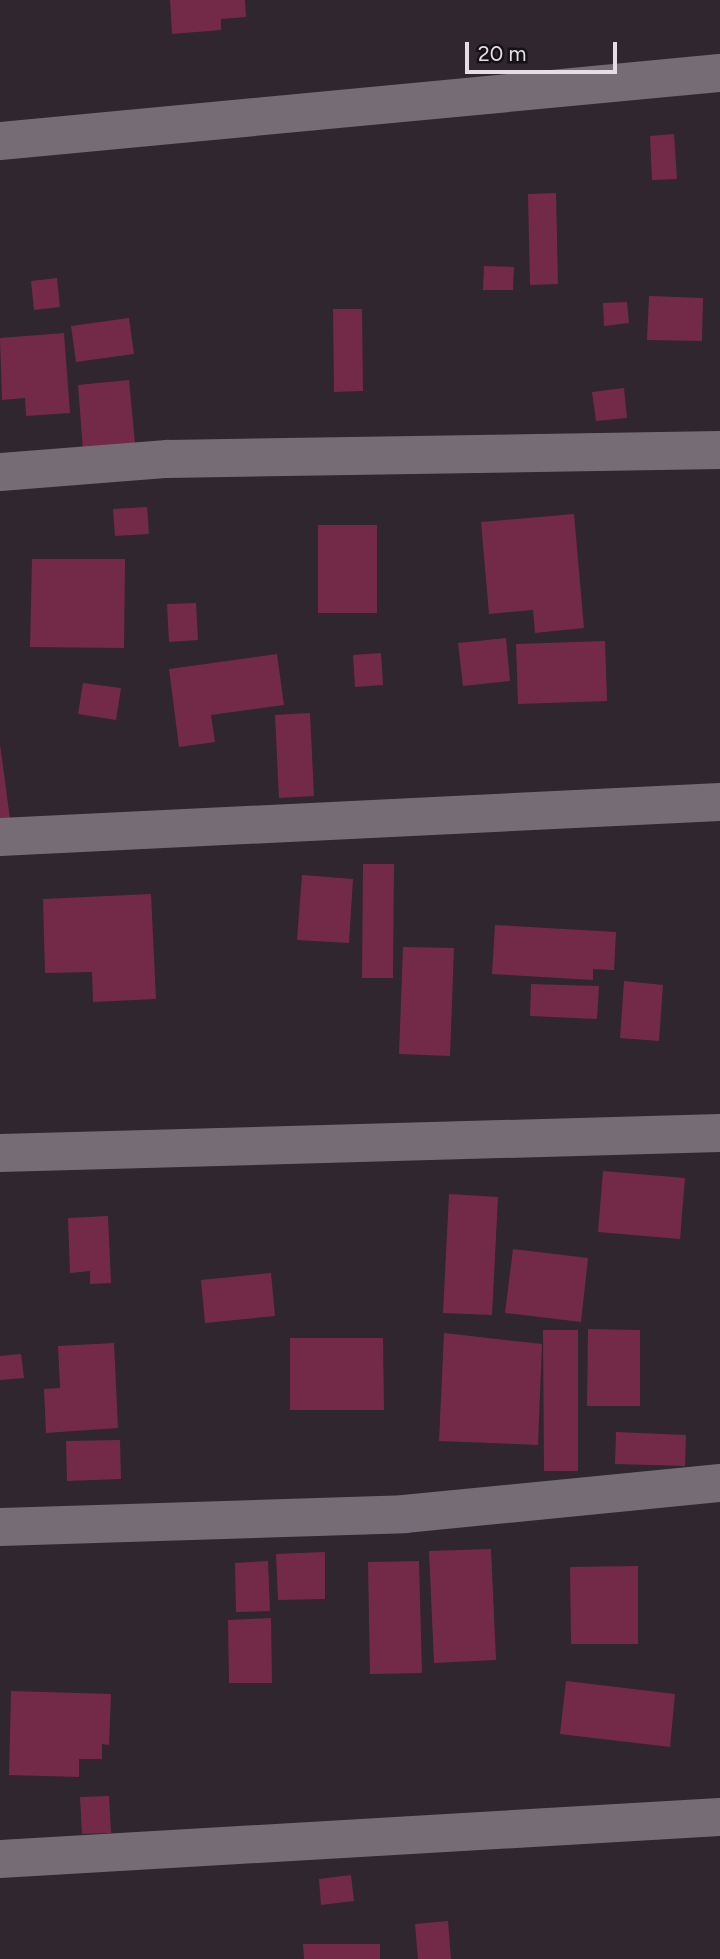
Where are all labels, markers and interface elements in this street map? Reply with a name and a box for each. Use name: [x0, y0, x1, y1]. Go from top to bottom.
scale bar: [468, 28, 620, 72]
text: 20 m: [478, 41, 526, 66]

